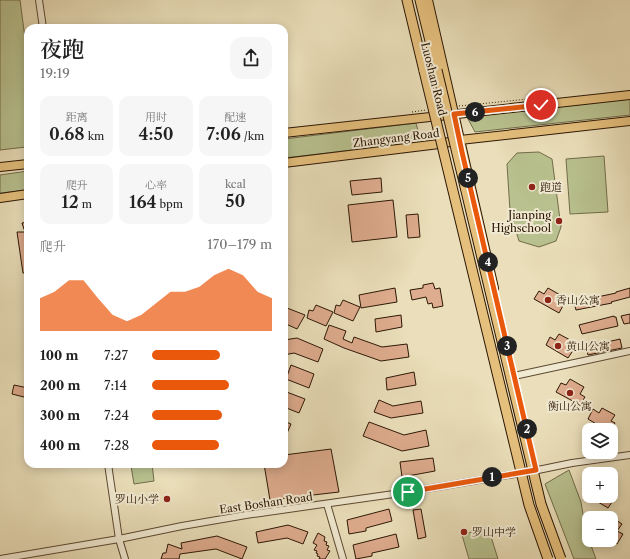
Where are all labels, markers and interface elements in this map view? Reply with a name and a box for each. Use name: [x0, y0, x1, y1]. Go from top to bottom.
text: 夜跑: [40, 36, 84, 63]
button: share: [230, 37, 272, 79]
street label: Luoshan Road: [418, 41, 450, 117]
text: 19:19: [40, 65, 70, 81]
pin: [524, 88, 558, 122]
icon: check: [530, 94, 552, 116]
pin: 6: [465, 102, 485, 122]
text: 6: [472, 105, 478, 119]
text: 距离: [66, 110, 88, 124]
text: 用时: [145, 110, 167, 124]
text: 配速: [224, 110, 246, 124]
text: 0.68: [49, 124, 85, 144]
text: 4:50: [138, 124, 174, 144]
text: 7:06: [206, 124, 241, 144]
street label: Zhangyang Road: [352, 126, 440, 150]
text: km: [85, 129, 104, 143]
text: /km: [241, 129, 264, 143]
pin: 5: [458, 168, 478, 188]
text: 5: [465, 171, 471, 185]
text: kcal: [225, 177, 246, 191]
text: 爬升: [66, 178, 88, 192]
text: 心率: [145, 178, 167, 192]
place label: 跑道: [540, 180, 562, 194]
marker: 跑道: [527, 182, 537, 192]
text: 50: [225, 191, 245, 211]
text: 12: [61, 192, 79, 212]
text: 164: [129, 192, 156, 212]
text: m: [79, 197, 92, 211]
text: bpm: [156, 197, 183, 211]
place label: Jianping Highschool: [491, 208, 552, 235]
marker: Jianping Highschool: [554, 216, 564, 226]
text: 170–179 m: [207, 236, 272, 252]
text: 爬升: [40, 238, 66, 254]
pin: 4: [478, 252, 498, 272]
text: 4: [485, 255, 491, 269]
place label: 香山公寓: [556, 293, 600, 307]
marker: 香山公寓: [543, 295, 553, 305]
pin: 3: [497, 336, 517, 356]
text: 3: [504, 339, 510, 353]
place label: 黄山公寓: [566, 339, 610, 353]
marker: 黄山公寓: [553, 341, 563, 351]
text: 100 m: [40, 347, 79, 363]
text: 7:27: [104, 347, 128, 363]
text: 200 m: [40, 377, 80, 393]
text: 7:14: [104, 377, 127, 393]
marker: 衡山公寓: [565, 388, 575, 398]
place label: 衡山公寓: [548, 399, 592, 413]
text: 300 m: [40, 407, 80, 423]
text: 7:24: [104, 407, 129, 423]
pin: 2: [517, 419, 537, 439]
text: 2: [524, 422, 530, 436]
map controls: [582, 423, 618, 547]
button: layers: [582, 423, 618, 459]
text: 400 m: [40, 437, 80, 453]
text: 7:28: [104, 437, 129, 453]
pin: 1: [482, 467, 502, 487]
button: +: [582, 467, 618, 503]
text: 1: [490, 470, 494, 484]
pin: [391, 475, 425, 509]
icon: arrive: [397, 481, 419, 503]
street label: East Boshan Road: [219, 489, 314, 516]
place label: 罗山小学: [115, 492, 159, 506]
marker: 罗山小学: [162, 494, 172, 504]
button: −: [582, 511, 618, 547]
place label: 罗山中学: [472, 525, 516, 539]
marker: 罗山中学: [459, 527, 469, 537]

